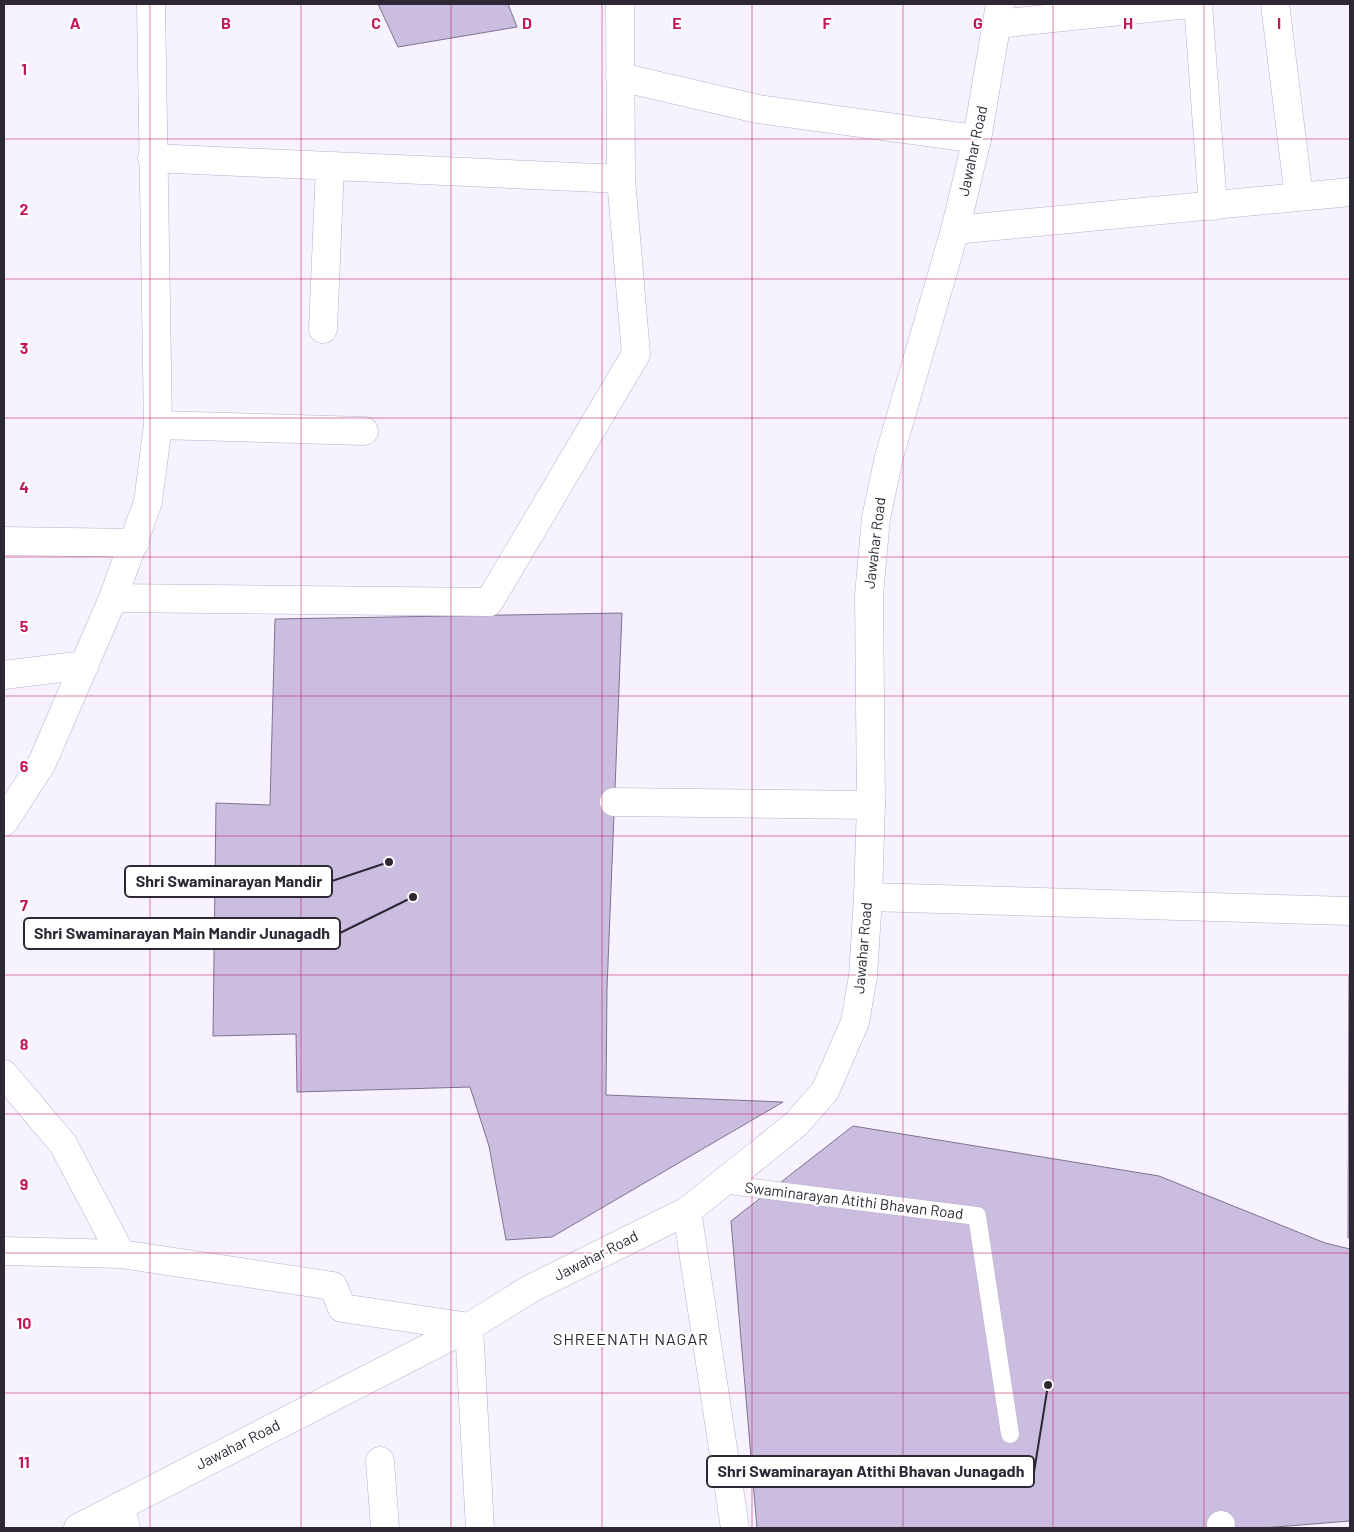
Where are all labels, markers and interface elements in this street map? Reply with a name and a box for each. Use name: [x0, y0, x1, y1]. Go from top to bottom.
text: A: [70, 13, 81, 32]
text: B: [221, 13, 231, 32]
text: C: [371, 13, 381, 32]
text: D: [522, 13, 532, 32]
text: E: [672, 13, 682, 32]
text: F: [823, 13, 832, 32]
text: G: [973, 13, 983, 32]
text: H: [1123, 13, 1133, 32]
text: I: [1277, 13, 1281, 32]
text: 1: [21, 59, 27, 78]
street label: Jawahar Road: [954, 104, 990, 198]
text: 2: [20, 199, 29, 218]
text: 3: [20, 338, 28, 357]
text: 4: [19, 477, 29, 496]
street label: Jawahar Road: [859, 496, 889, 590]
text: 5: [20, 616, 29, 635]
text: 6: [20, 756, 29, 775]
callout: Shri Swaminarayan Mandir: [125, 866, 332, 897]
text: Shri Swaminarayan Mandir: [136, 871, 322, 890]
text: 7: [20, 895, 28, 914]
street label: Jawahar Road: [849, 901, 875, 994]
callout: Shri Swaminarayan Main Mandir Junagadh: [24, 918, 340, 949]
text: Shri Swaminarayan Main Mandir Junagadh: [34, 923, 330, 942]
text: 8: [20, 1034, 29, 1053]
text: 9: [20, 1174, 28, 1193]
street label: Swaminarayan Atithi Bhavan Road: [744, 1178, 964, 1222]
street label: Jawahar Road: [551, 1226, 641, 1284]
text: 10: [17, 1313, 31, 1332]
district label: SHREENATH NAGAR: [553, 1329, 709, 1348]
street label: Jawahar Road: [193, 1415, 283, 1473]
text: 11: [18, 1452, 30, 1471]
callout: Shri Swaminarayan Atithi Bhavan Junagadh: [707, 1456, 1034, 1487]
text: Shri Swaminarayan Atithi Bhavan Junagadh: [718, 1461, 1024, 1480]

